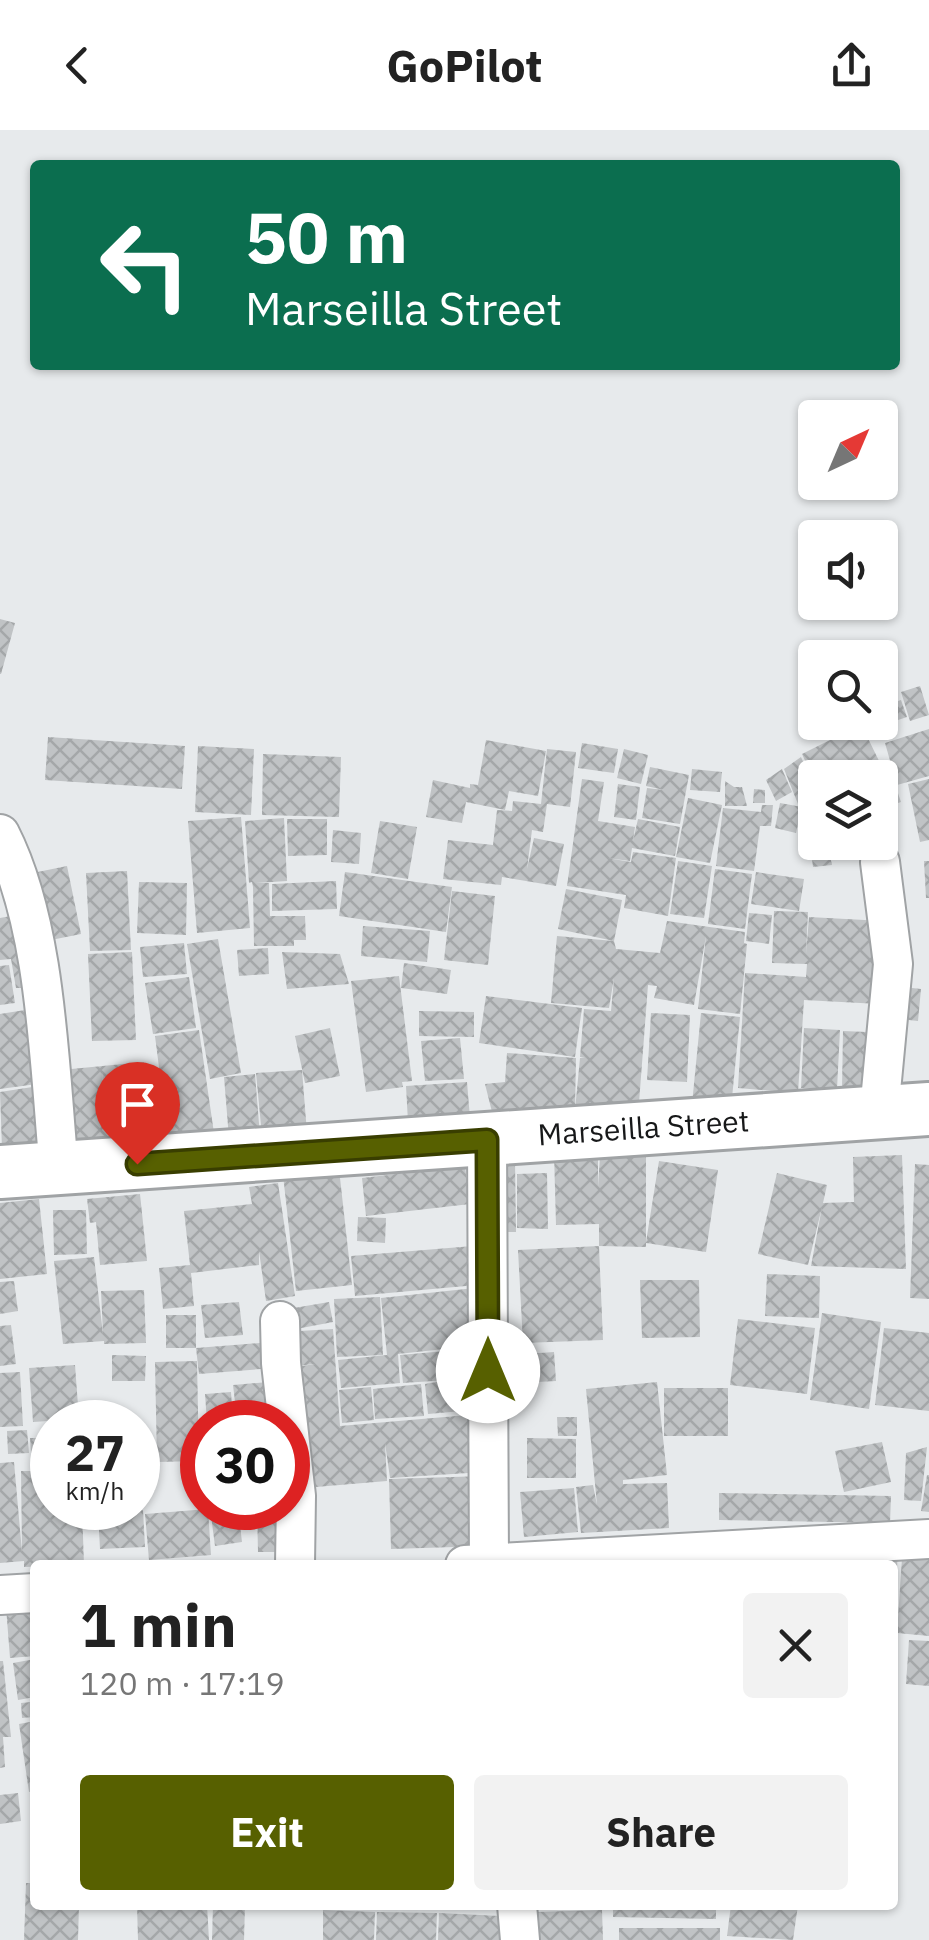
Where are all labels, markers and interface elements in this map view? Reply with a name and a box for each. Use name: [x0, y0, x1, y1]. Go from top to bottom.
text: GoPilot: [386, 36, 543, 94]
icon: back: [50, 38, 105, 93]
icon: share: [824, 38, 879, 93]
text: 50 m: [245, 191, 408, 282]
icon: left: [80, 200, 210, 330]
text: Marseilla Street: [245, 279, 562, 337]
north arrow: [798, 400, 898, 500]
map controls: [798, 400, 898, 860]
button: sound: [798, 520, 898, 620]
button: search: [798, 640, 898, 740]
button: layers: [798, 760, 898, 860]
pin: [95, 1062, 180, 1165]
icon: arrive: [110, 1077, 165, 1132]
street label: Marseilla Street: [536, 1100, 750, 1153]
position arrow: [436, 1319, 540, 1423]
speed limit sign: 30: [180, 1400, 310, 1530]
text: 27: [65, 1420, 125, 1485]
text: km/h: [66, 1474, 124, 1507]
text: 1 min: [80, 1585, 237, 1664]
button: close: [743, 1593, 848, 1698]
text: 120 m · 17:19: [80, 1662, 285, 1704]
button: Exit: [80, 1775, 454, 1890]
button: Share: [474, 1775, 848, 1890]

